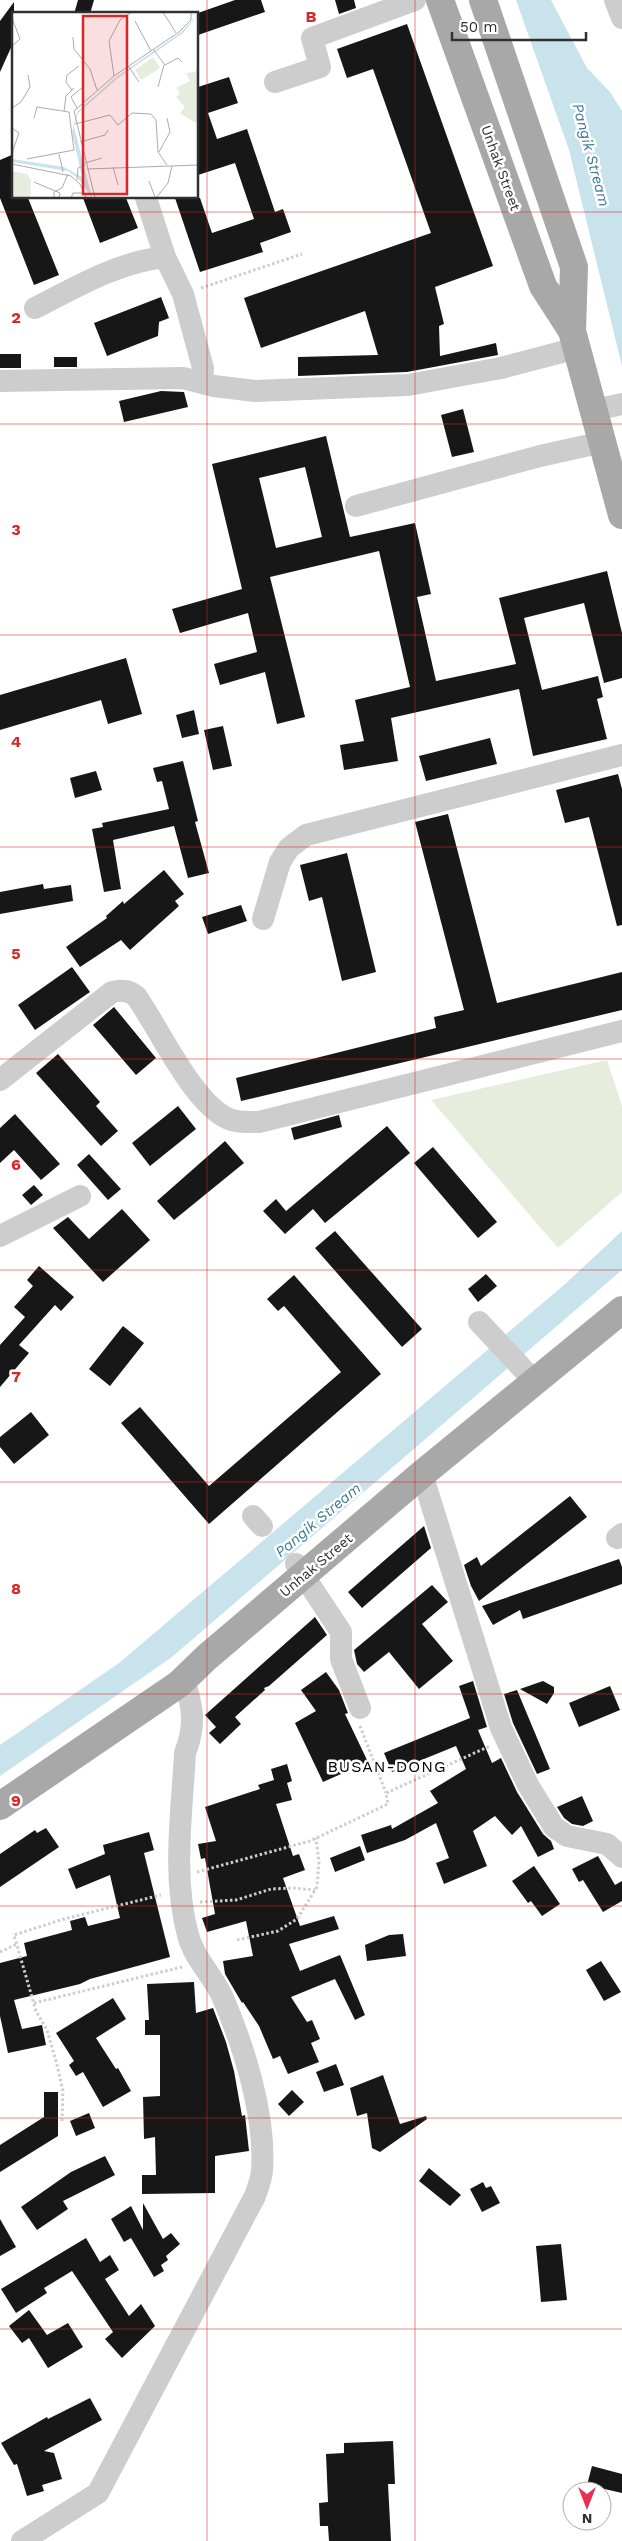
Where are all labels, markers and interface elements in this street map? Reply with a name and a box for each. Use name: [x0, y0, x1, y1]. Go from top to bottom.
text: B: [306, 7, 317, 26]
scale bar: [452, 10, 586, 42]
inset map: [12, 12, 199, 199]
text: 50 m: [460, 18, 497, 36]
water label: Pangik Stream: [569, 101, 613, 209]
street label: Unhak Street: [478, 123, 524, 213]
text: 2: [11, 308, 21, 327]
text: 3: [11, 520, 21, 539]
text: 4: [11, 732, 21, 751]
text: 5: [11, 944, 21, 963]
text: 6: [11, 1155, 21, 1174]
text: 7: [11, 1367, 21, 1386]
water label: Pangik Stream: [272, 1479, 364, 1561]
street label: Unhak Street: [277, 1530, 356, 1600]
text: 8: [11, 1579, 21, 1598]
district label: BUSAN-DONG: [327, 1757, 447, 1776]
text: 9: [11, 1791, 21, 1810]
north arrow: [562, 2481, 612, 2531]
text: N: [582, 2511, 592, 2527]

